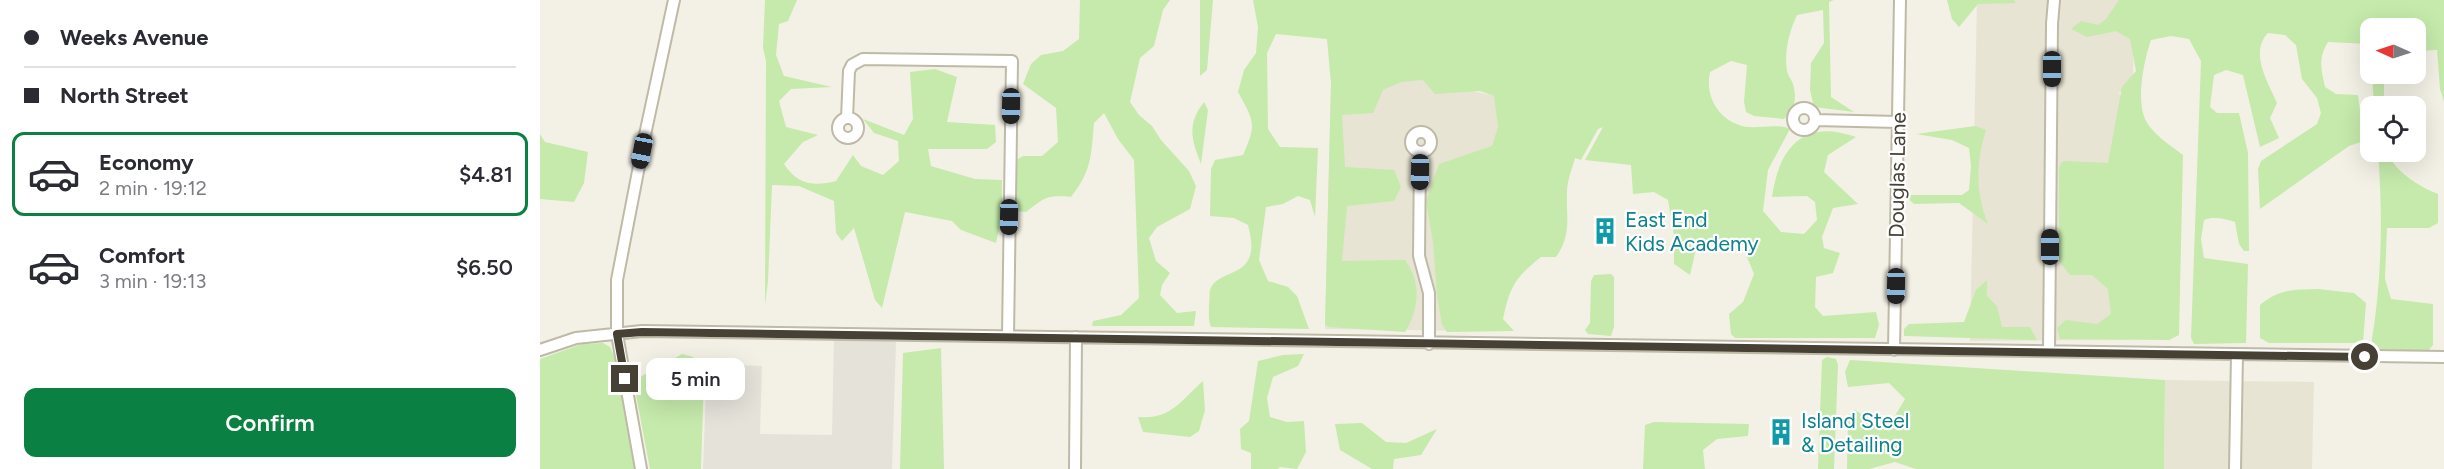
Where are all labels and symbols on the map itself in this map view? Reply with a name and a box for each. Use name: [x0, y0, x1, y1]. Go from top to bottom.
north arrow: [2360, 18, 2426, 84]
car: [2043, 51, 2061, 87]
car: [1002, 88, 1020, 124]
street label: Douglas Lane: [1883, 112, 1911, 238]
car: [630, 132, 654, 170]
car: [1411, 154, 1429, 190]
car: [1000, 199, 1018, 235]
place label: East End Kids Academy: [1625, 207, 1759, 256]
building icon: East End Kids Academy: [1590, 216, 1620, 246]
car: [2041, 229, 2059, 265]
car: [1887, 268, 1905, 304]
route start: [2351, 343, 2378, 370]
callout: 5 min: [646, 358, 745, 400]
route end: [611, 365, 638, 392]
place label: Island Steel & Detailing: [1801, 408, 1909, 457]
building icon: Island Steel & Detailing: [1766, 417, 1796, 447]

